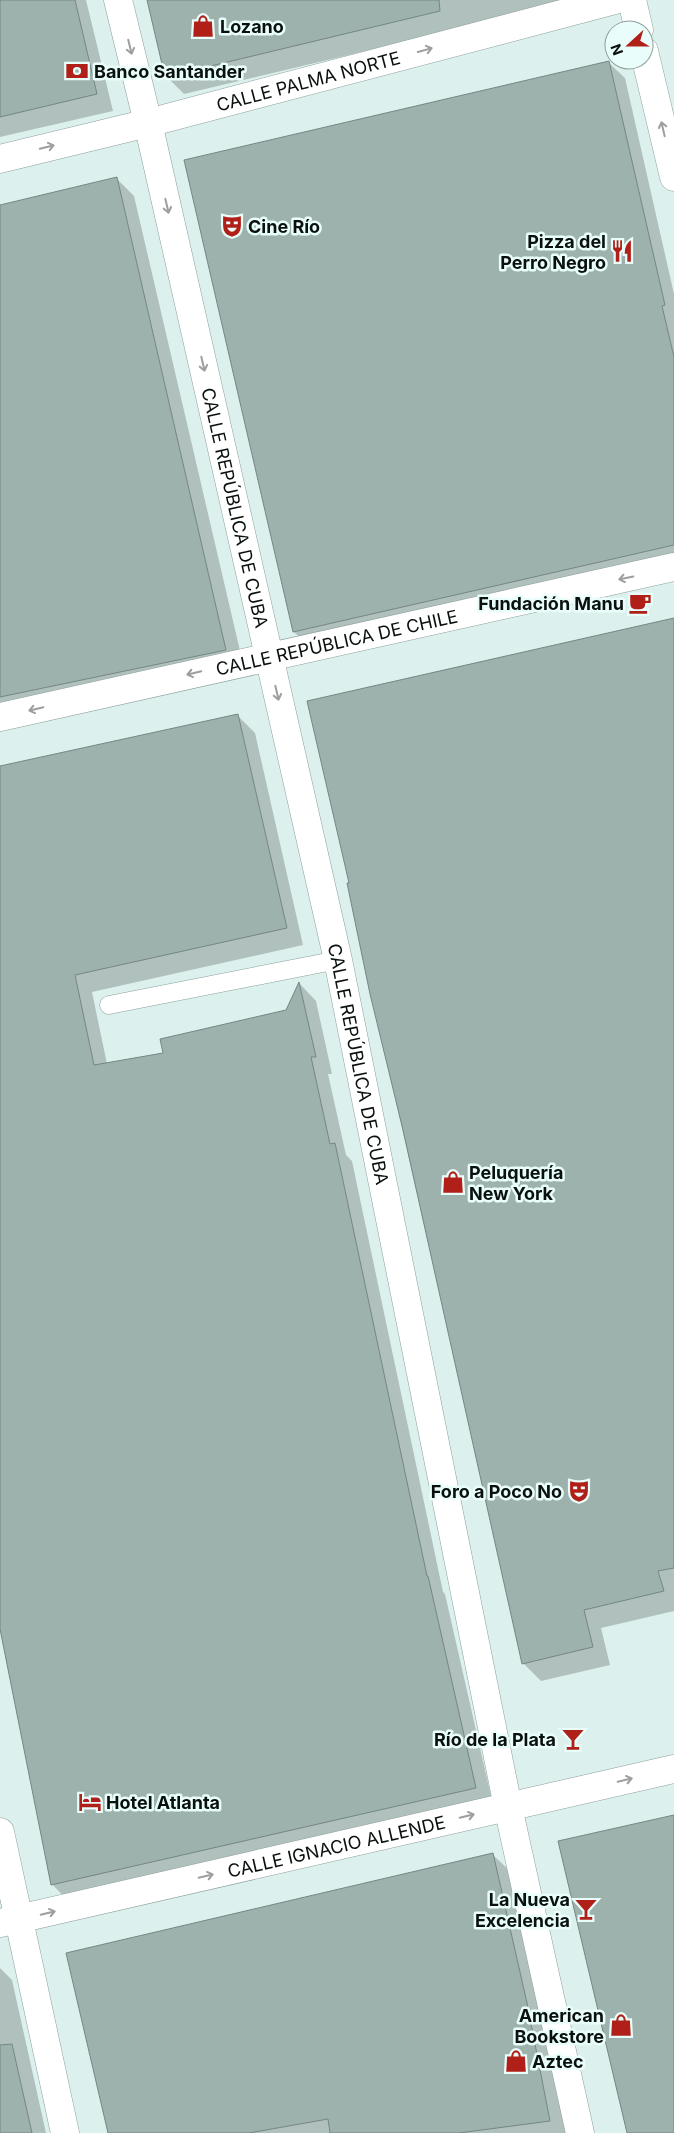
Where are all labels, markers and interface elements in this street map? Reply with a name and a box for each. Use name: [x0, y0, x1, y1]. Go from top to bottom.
shop icon: Lozano: [190, 13, 216, 39]
place label: Lozano: [220, 16, 284, 37]
north arrow: [604, 20, 654, 70]
one-way arrow: [126, 39, 135, 55]
text: N: [607, 42, 626, 58]
one-way arrow: [417, 45, 433, 54]
street label: CALLE PALMA NORTE: [214, 47, 402, 115]
bank icon: Banco Santander: [64, 58, 90, 84]
place label: Banco Santander: [94, 61, 245, 82]
one-way arrow: [658, 122, 667, 138]
one-way arrow: [39, 142, 55, 151]
one-way arrow: [163, 197, 172, 213]
theatre icon: Cine Río: [219, 213, 245, 239]
place label: Cine Río: [248, 216, 320, 237]
place label: Pizza del Perro Negro: [500, 231, 606, 273]
restaurant icon: Pizza del Perro Negro: [609, 238, 635, 264]
one-way arrow: [199, 356, 208, 372]
street label: CALLE REPÚBLICA DE CUBA: [198, 386, 273, 630]
one-way arrow: [619, 573, 635, 583]
cafe icon: Fundación Manu: [627, 590, 653, 616]
place label: Fundación Manu: [478, 593, 624, 614]
street label: CALLE REPÚBLICA DE CHILE: [214, 605, 460, 679]
one-way arrow: [187, 669, 203, 678]
one-way arrow: [273, 685, 282, 701]
one-way arrow: [28, 705, 44, 714]
street label: CALLE REPÚBLICA DE CUBA: [324, 941, 393, 1186]
place label: Peluquería New York: [469, 1162, 563, 1204]
shop icon: Peluquería New York: [440, 1169, 466, 1195]
theatre icon: Foro a Poco No: [566, 1478, 592, 1504]
place label: Foro a Poco No: [431, 1481, 562, 1502]
bar icon: Río de la Plata: [560, 1726, 586, 1752]
place label: Río de la Plata: [434, 1729, 556, 1750]
one-way arrow: [617, 1775, 633, 1784]
hotel icon: Hotel Atlanta: [77, 1789, 103, 1815]
place label: Hotel Atlanta: [106, 1792, 220, 1813]
street label: CALLE IGNACIO ALLENDE: [225, 1811, 447, 1881]
one-way arrow: [458, 1811, 474, 1820]
one-way arrow: [197, 1871, 213, 1880]
place label: La Nueva Excelencia: [475, 1889, 570, 1931]
bar icon: La Nueva Excelencia: [573, 1896, 599, 1922]
one-way arrow: [39, 1907, 55, 1917]
place label: American Bookstore: [514, 2005, 604, 2047]
shop icon: American Bookstore: [608, 2012, 634, 2038]
shop icon: Aztec: [503, 2048, 529, 2074]
place label: Aztec: [532, 2051, 583, 2072]

